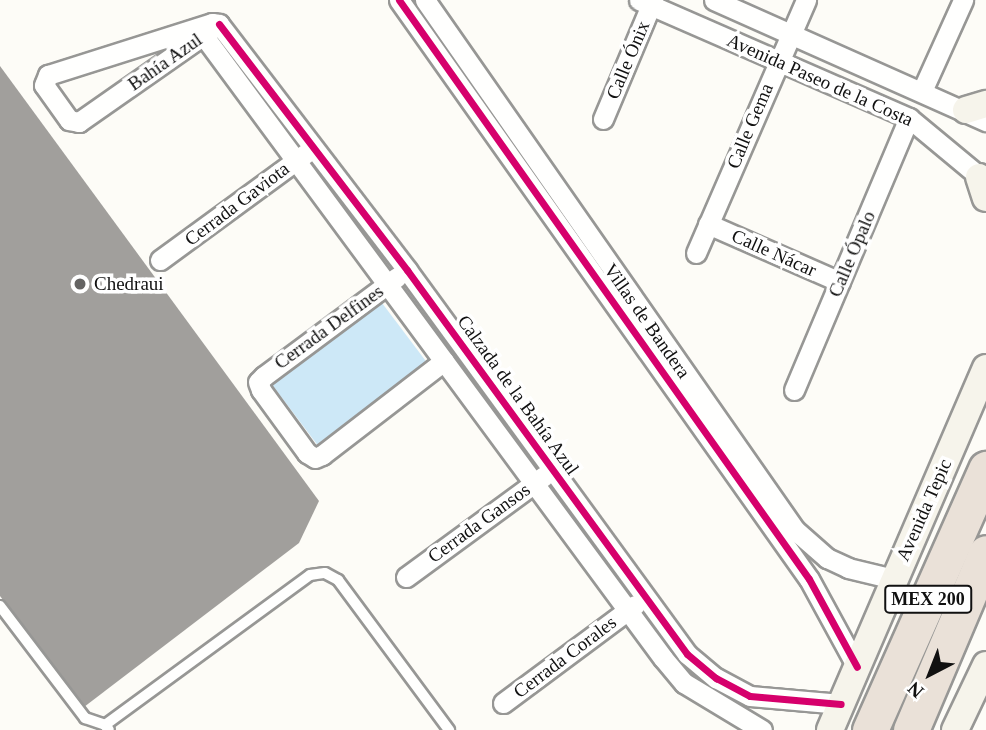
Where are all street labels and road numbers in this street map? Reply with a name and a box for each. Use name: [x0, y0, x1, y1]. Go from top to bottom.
street label: Calle Ónix: [601, 17, 655, 103]
street label: Bahía Azul: [123, 28, 207, 96]
street label: Avenida Paseo de la Costa: [723, 29, 917, 131]
street label: Calle Gema: [722, 80, 778, 172]
street label: Cerrada Gaviota: [180, 157, 294, 251]
street label: Calle Ópalo: [824, 208, 880, 300]
street label: Calle Nácar: [728, 224, 820, 282]
street label: Villas de Bandera: [599, 259, 695, 383]
street label: Cerrada Delfines: [270, 280, 388, 374]
street label: Calzada de la Bahía Azul: [452, 310, 584, 480]
street label: Avenida Tepic: [891, 455, 957, 565]
street label: Cerrada Gansos: [423, 478, 535, 568]
road number: MEX 200: [884, 584, 972, 614]
street label: Cerrada Corales: [509, 611, 621, 703]

